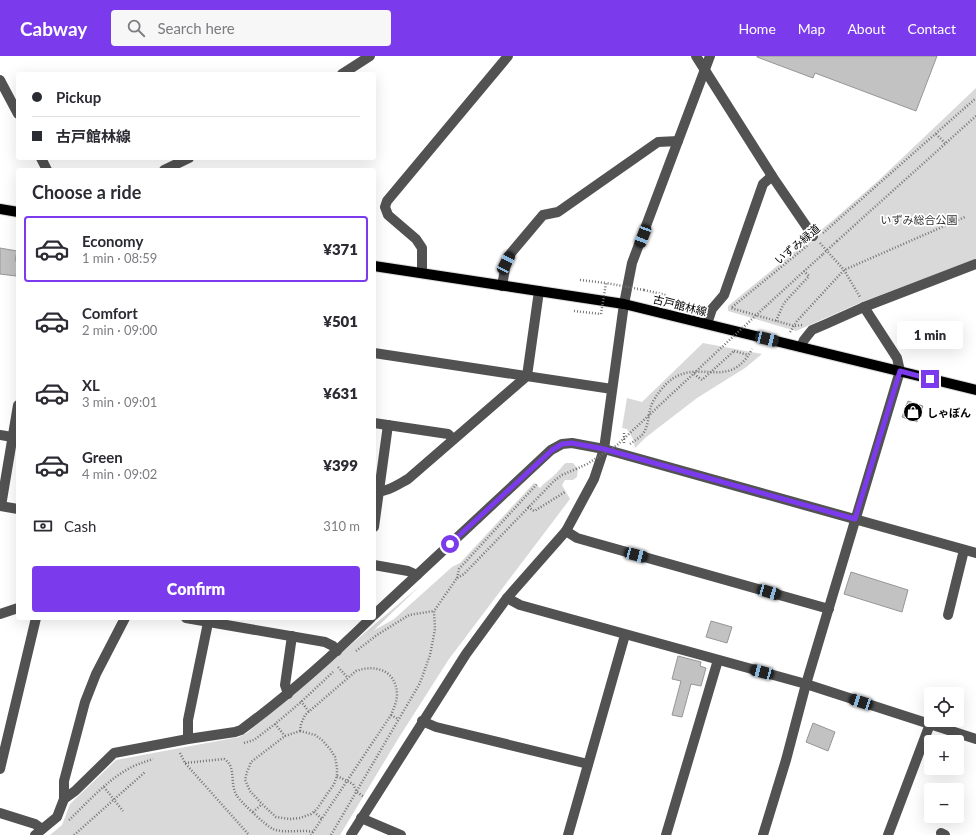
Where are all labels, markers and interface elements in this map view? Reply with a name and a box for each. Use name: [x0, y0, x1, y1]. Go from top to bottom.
search box: [111, 10, 391, 46]
text: Cabway: [20, 17, 87, 40]
icon: search: [125, 17, 147, 39]
text: Search here: [157, 19, 235, 37]
text: Home: [738, 20, 776, 37]
text: Map: [798, 20, 825, 37]
text: About: [847, 20, 885, 37]
text: Contact: [907, 20, 956, 37]
text: Pickup: [56, 88, 101, 106]
text: 古戸館林線: [56, 127, 131, 145]
text: Choose a ride: [32, 181, 141, 203]
park label: いずみ総合公園: [881, 213, 958, 226]
street label: いずみ緑道: [772, 221, 822, 267]
car: [633, 223, 653, 249]
icon: car: [34, 231, 70, 267]
text: Economy: [82, 232, 143, 250]
text: ¥371: [323, 240, 358, 258]
text: 1 min · 08:59: [82, 250, 157, 266]
car: [495, 250, 517, 276]
street label: 古戸館林線: [652, 292, 708, 318]
icon: car: [34, 303, 70, 339]
text: Comfort: [82, 304, 138, 322]
text: ¥501: [323, 312, 358, 330]
callout: 1 min: [897, 321, 963, 349]
text: 2 min · 09:00: [82, 322, 157, 338]
text: 1 min: [914, 327, 946, 343]
car: [754, 330, 780, 348]
route end: [921, 370, 939, 388]
icon: car: [34, 375, 70, 411]
text: XL: [82, 376, 100, 394]
text: ¥631: [323, 384, 358, 402]
text: 3 min · 09:01: [82, 394, 157, 410]
shop icon: しゃぼん: [902, 401, 924, 423]
place label: しゃぼん: [927, 406, 971, 419]
icon: car: [34, 447, 70, 483]
text: Green: [82, 448, 123, 466]
text: ¥399: [323, 456, 358, 474]
text: 4 min · 09:02: [82, 466, 157, 482]
icon: cash: [32, 515, 54, 537]
text: Cash: [64, 517, 96, 535]
text: 310 m: [323, 518, 360, 534]
route start: [441, 535, 459, 553]
car: [623, 546, 649, 564]
button: Confirm: [32, 566, 360, 612]
car: [756, 583, 782, 601]
car: [749, 663, 775, 681]
map controls: [924, 687, 964, 823]
button: locate: [924, 687, 964, 727]
car: [848, 693, 874, 711]
button: +: [924, 735, 964, 775]
button: −: [924, 783, 964, 823]

